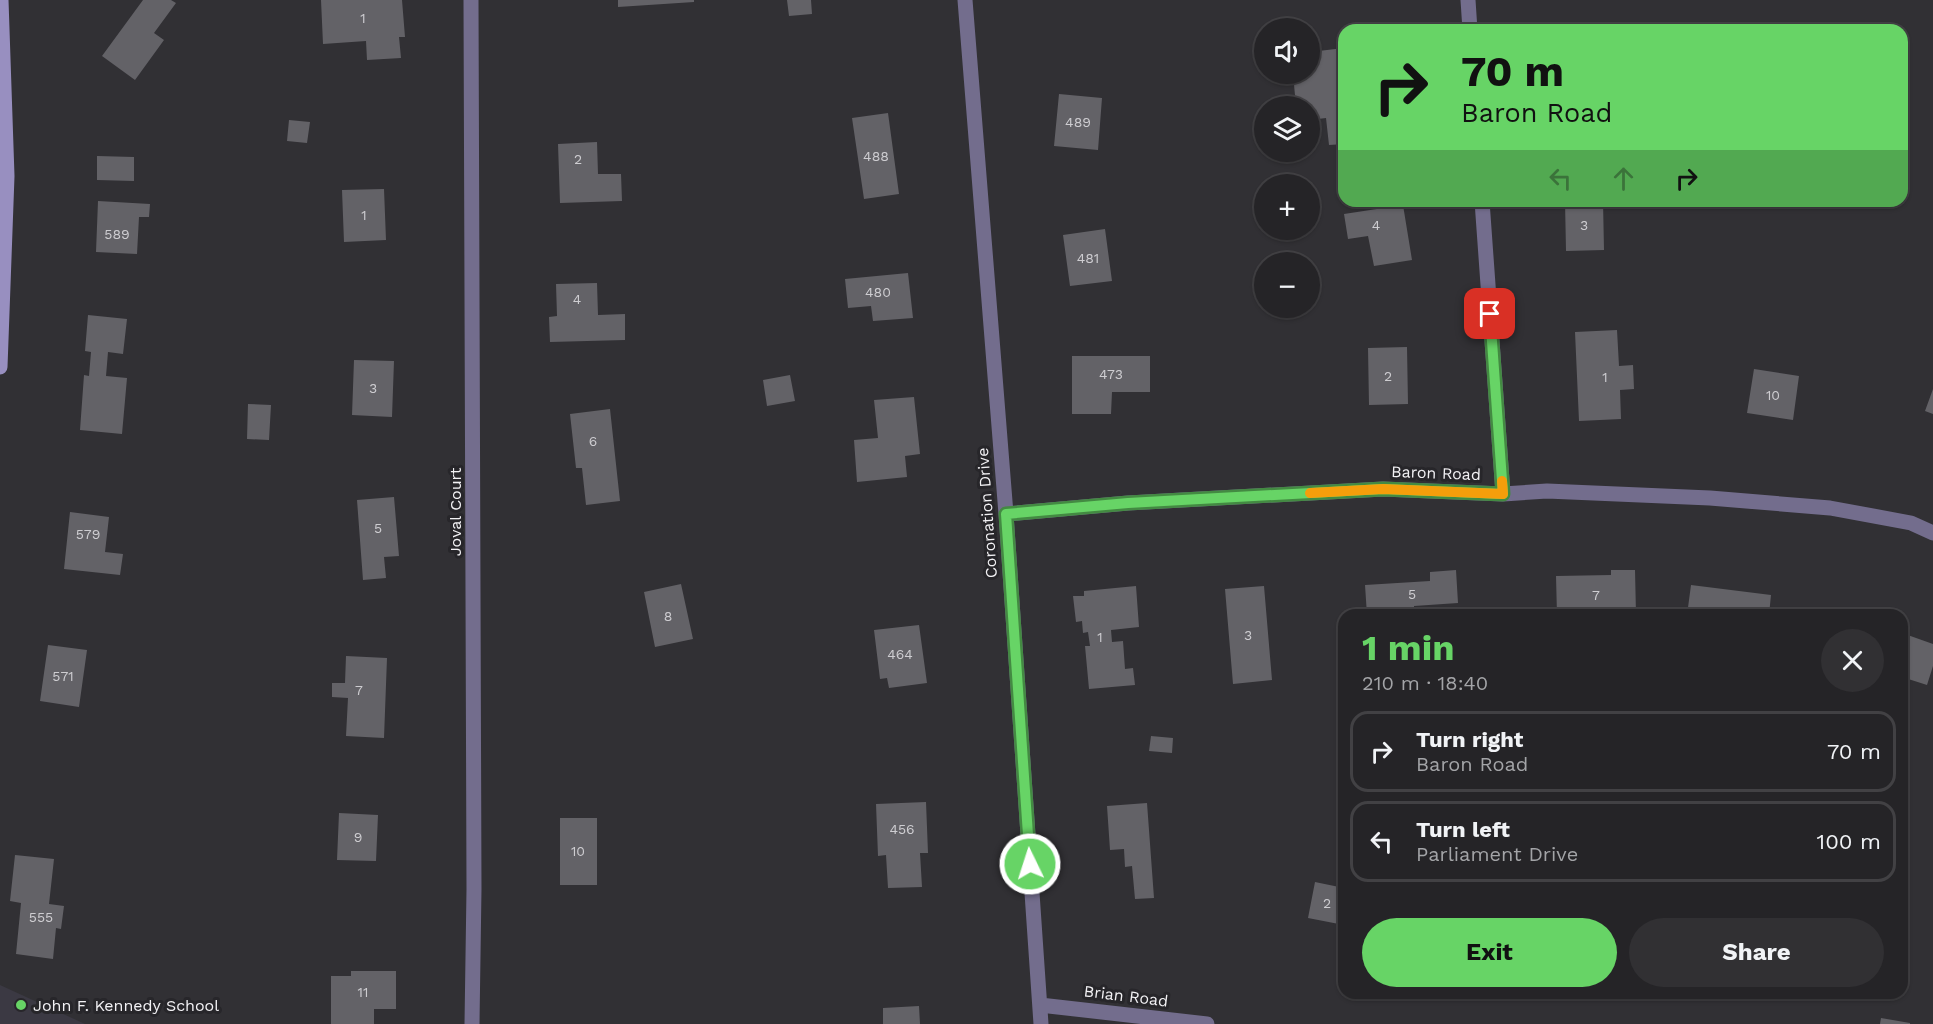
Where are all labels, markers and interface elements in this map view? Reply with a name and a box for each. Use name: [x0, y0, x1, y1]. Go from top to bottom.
house number: 1: [360, 10, 366, 26]
map controls: [1254, 18, 1320, 318]
button: sound: [1254, 18, 1320, 84]
text: 70 m: [1461, 47, 1564, 96]
icon: right: [1362, 48, 1440, 126]
button: layers: [1254, 96, 1320, 162]
text: Baron Road: [1461, 97, 1613, 129]
house number: 489: [1065, 114, 1091, 130]
house number: 488: [863, 148, 889, 164]
house number: 2: [574, 151, 582, 167]
icon: left: [1544, 162, 1577, 195]
icon: ahead: [1607, 162, 1640, 195]
icon: right: [1670, 162, 1703, 195]
button: +: [1254, 174, 1320, 240]
house number: 1: [361, 207, 367, 223]
house number: 4: [1372, 217, 1380, 233]
house number: 3: [1580, 217, 1588, 233]
house number: 589: [104, 226, 130, 242]
house number: 481: [1077, 250, 1099, 266]
button: −: [1254, 252, 1320, 318]
house number: 480: [865, 284, 891, 300]
pin: [1464, 288, 1515, 339]
house number: 4: [573, 291, 581, 307]
icon: arrive: [1473, 297, 1506, 330]
house number: 473: [1099, 366, 1123, 382]
house number: 2: [1384, 368, 1392, 384]
house number: 1: [1602, 369, 1608, 385]
house number: 3: [369, 380, 377, 396]
house number: 10: [1766, 387, 1780, 403]
house number: 6: [589, 433, 597, 449]
street label: Coronation Drive: [973, 447, 1001, 579]
street label: Baron Road: [1391, 462, 1481, 484]
street label: Joval Court: [446, 467, 465, 556]
house number: 5: [374, 520, 382, 536]
house number: 579: [76, 526, 100, 542]
house number: 5: [1408, 586, 1416, 602]
house number: 7: [1592, 587, 1600, 603]
house number: 8: [664, 608, 672, 624]
house number: 3: [1244, 627, 1252, 643]
text: 1 min: [1362, 627, 1454, 669]
house number: 1: [1097, 629, 1103, 645]
button: close: [1821, 629, 1884, 692]
house number: 464: [887, 646, 913, 662]
house number: 571: [52, 668, 74, 684]
text: 210 m · 18:40: [1362, 671, 1488, 695]
house number: 7: [355, 682, 363, 698]
text: Turn right: [1416, 727, 1523, 752]
icon: right: [1365, 735, 1398, 768]
text: 70 m: [1827, 739, 1881, 764]
text: Baron Road: [1416, 752, 1528, 776]
text: Turn left: [1416, 817, 1510, 842]
house number: 456: [889, 821, 915, 837]
icon: left: [1365, 825, 1398, 858]
house number: 9: [354, 829, 362, 845]
text: 100 m: [1817, 829, 1881, 854]
position arrow: [998, 832, 1062, 896]
text: Parliament Drive: [1416, 842, 1578, 866]
house number: 10: [571, 843, 585, 859]
house number: 2: [1323, 895, 1331, 911]
house number: 555: [29, 909, 53, 925]
button: Exit: [1362, 918, 1617, 987]
button: Share: [1629, 918, 1884, 987]
street label: Brian Road: [1083, 981, 1169, 1011]
house number: 11: [358, 984, 368, 1000]
place label: John F. Kennedy School: [33, 996, 219, 1015]
marker: John F. Kennedy School: [14, 998, 28, 1012]

